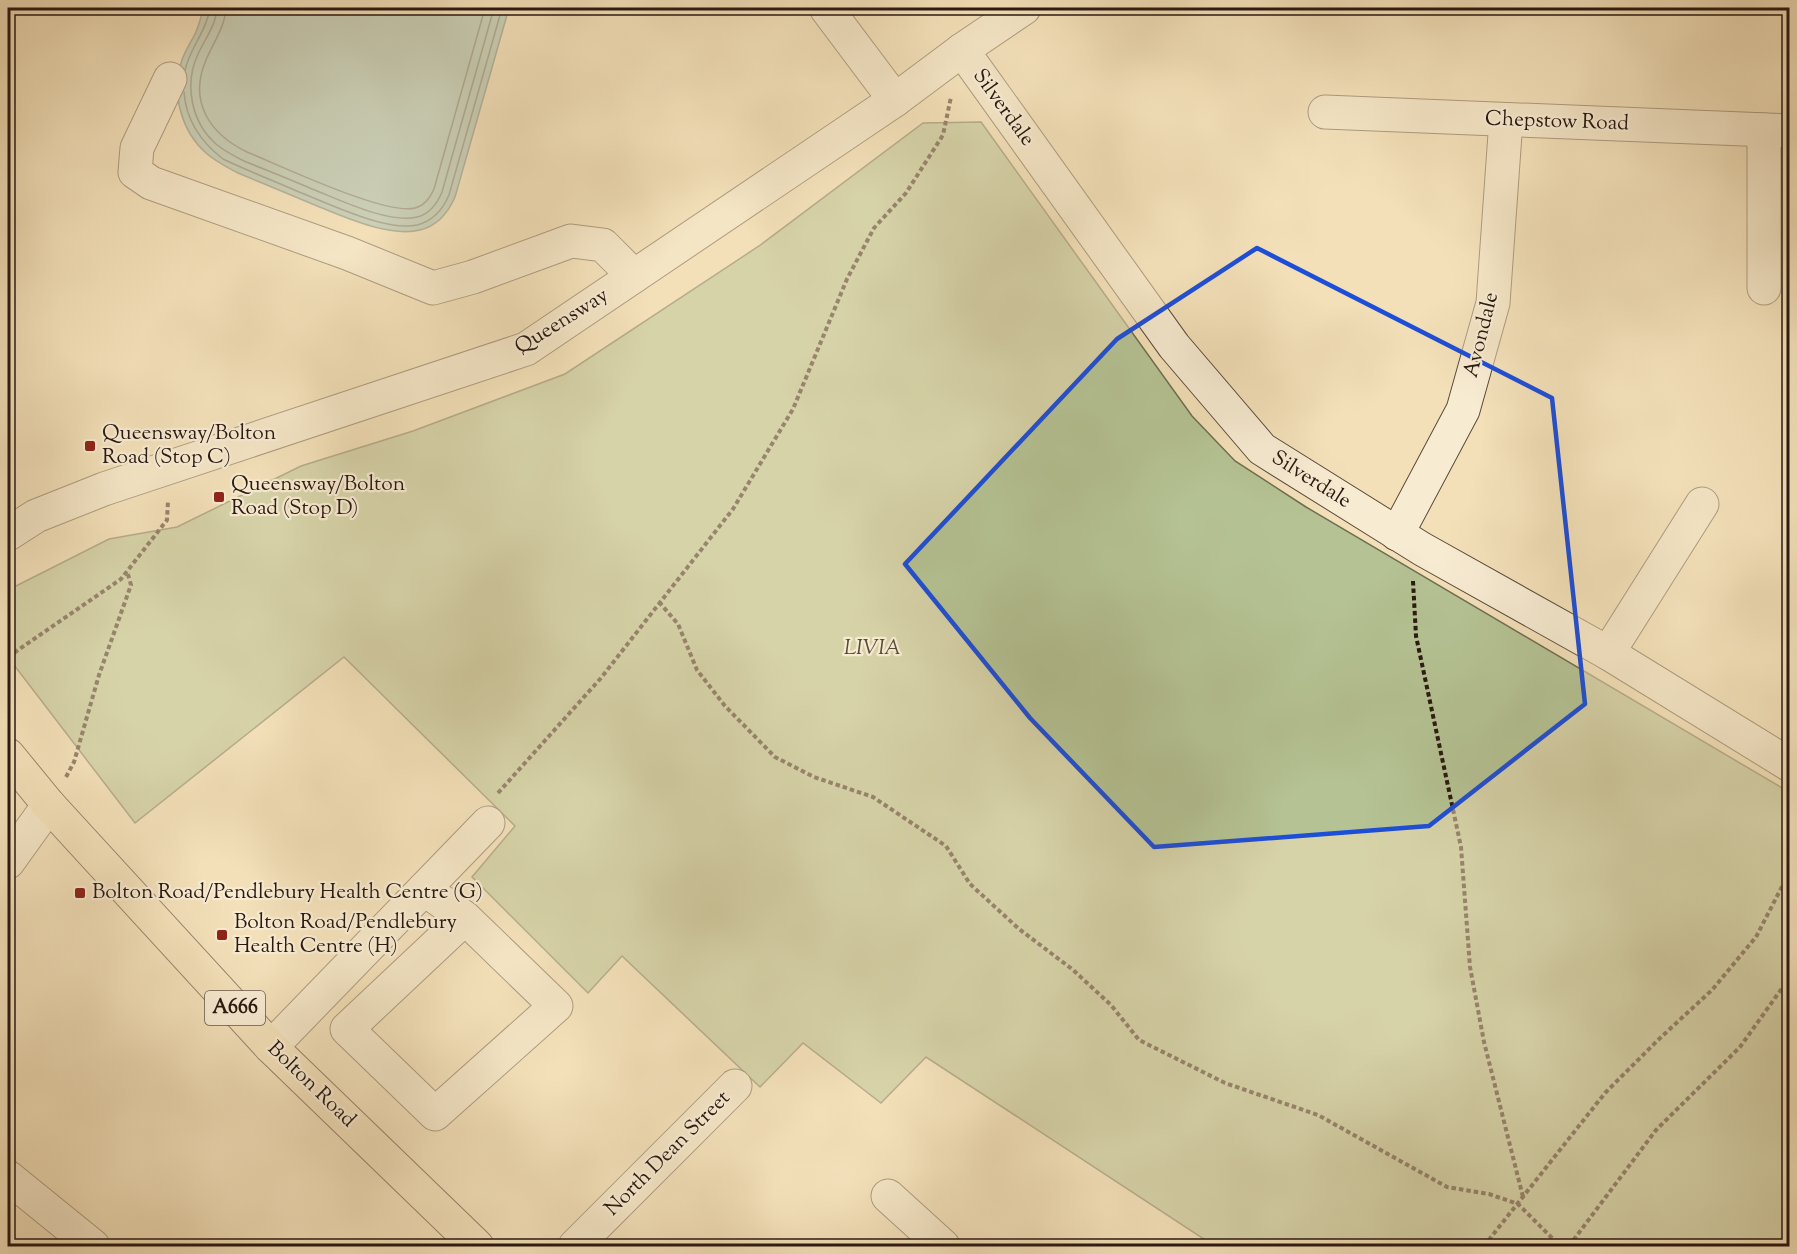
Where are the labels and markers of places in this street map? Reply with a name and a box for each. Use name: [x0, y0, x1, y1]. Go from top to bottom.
place label: Queensway/Bolton Road (Stop C): [102, 419, 276, 473]
marker: Queensway/Bolton Road (Stop C): [83, 439, 97, 453]
place label: Queensway/Bolton Road (Stop D): [231, 470, 405, 524]
marker: Queensway/Bolton Road (Stop D): [212, 490, 226, 504]
place label: Bolton Road/Pendlebury Health Centre (G): [92, 878, 483, 908]
marker: Bolton Road/Pendlebury Health Centre (G): [73, 886, 87, 900]
place label: Bolton Road/Pendlebury Health Centre (H): [234, 908, 458, 962]
marker: Bolton Road/Pendlebury Health Centre (H): [215, 928, 229, 942]

